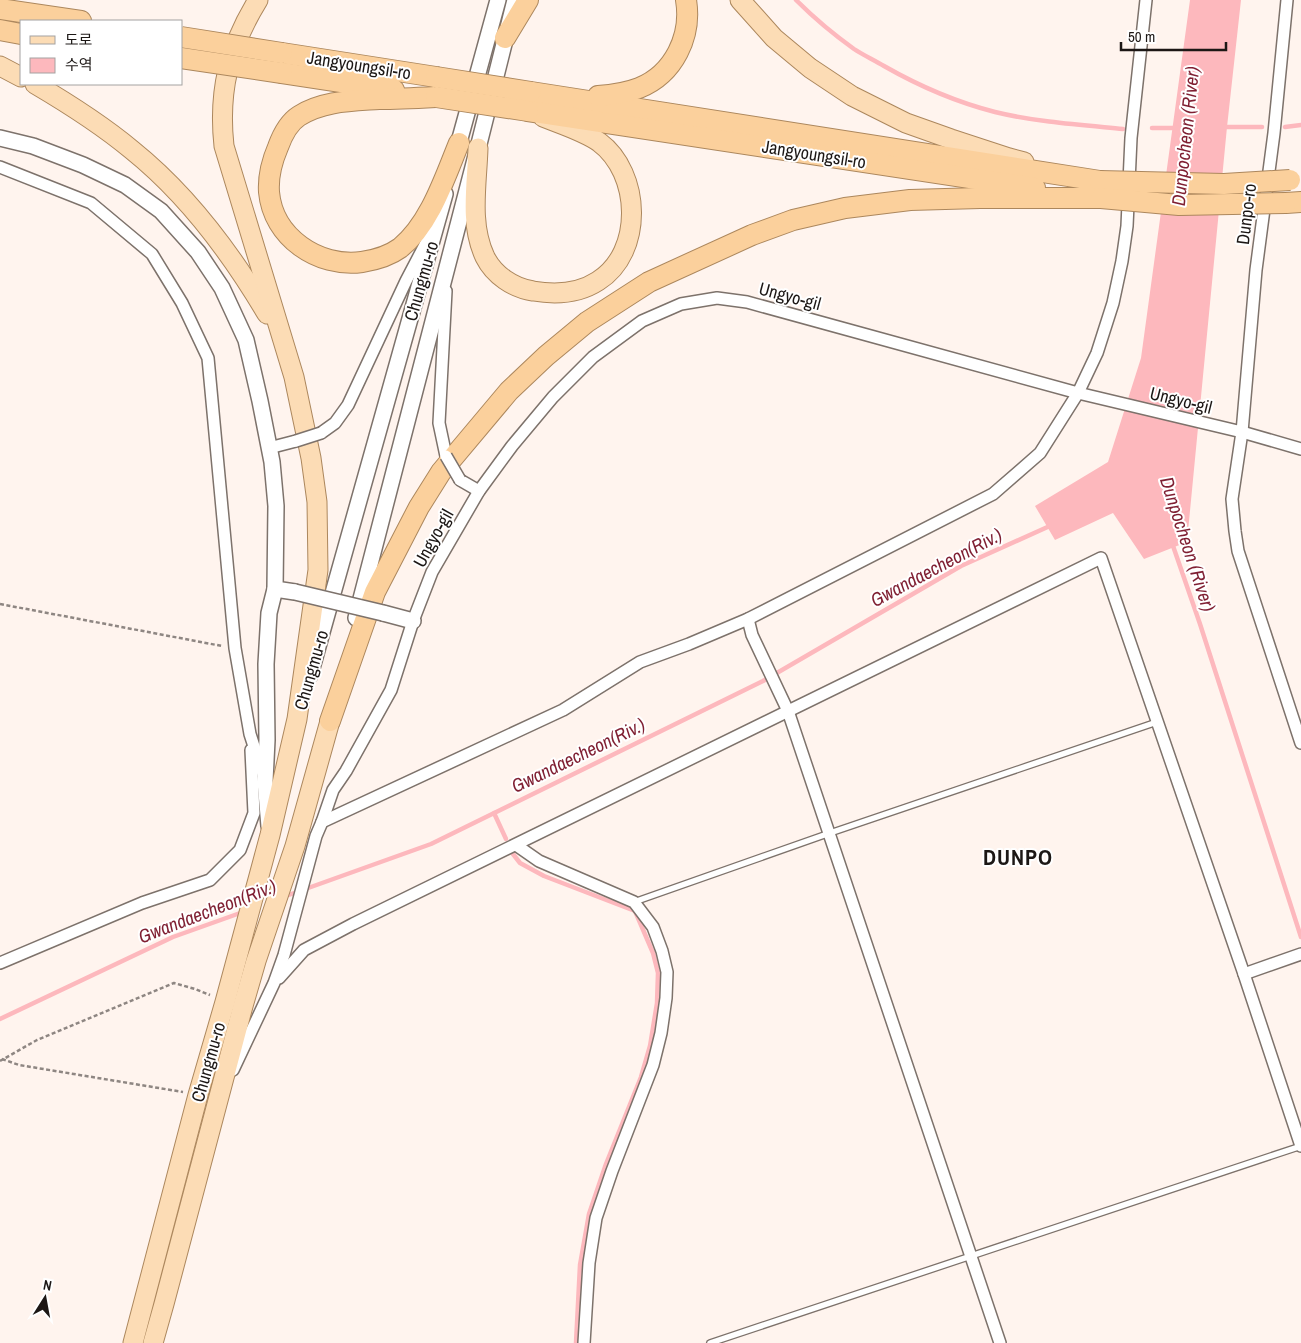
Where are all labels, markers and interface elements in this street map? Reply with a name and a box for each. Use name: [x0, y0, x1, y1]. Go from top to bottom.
legend: [20, 20, 182, 85]
scale bar: [1121, 20, 1226, 52]
text: 50 m: [1128, 26, 1155, 47]
text: 도로: [65, 29, 93, 50]
street label: Jangyoungsil-ro: [305, 44, 413, 86]
text: 수역: [65, 54, 93, 75]
water label: Dunpocheon (River): [1165, 65, 1205, 207]
street label: Jangyoungsil-ro: [760, 133, 868, 175]
street label: Dunpo-ro: [1230, 182, 1262, 246]
street label: Chungmu-ro: [398, 238, 444, 324]
street label: Ungyo-gil: [756, 276, 824, 316]
street label: Ungyo-gil: [1147, 380, 1215, 420]
water label: Dunpocheon (River): [1154, 473, 1222, 615]
street label: Ungyo-gil: [407, 504, 459, 572]
water label: Gwandaecheon(Riv.): [866, 521, 1006, 613]
street label: Chungmu-ro: [288, 627, 334, 713]
water label: Gwandaecheon(Riv.): [507, 711, 649, 799]
district label: DUNPO: [983, 842, 1053, 872]
water label: Gwandaecheon(Riv.): [134, 873, 280, 949]
street label: Chungmu-ro: [185, 1019, 231, 1105]
north arrow: [20, 1273, 70, 1323]
text: N: [42, 1276, 53, 1295]

